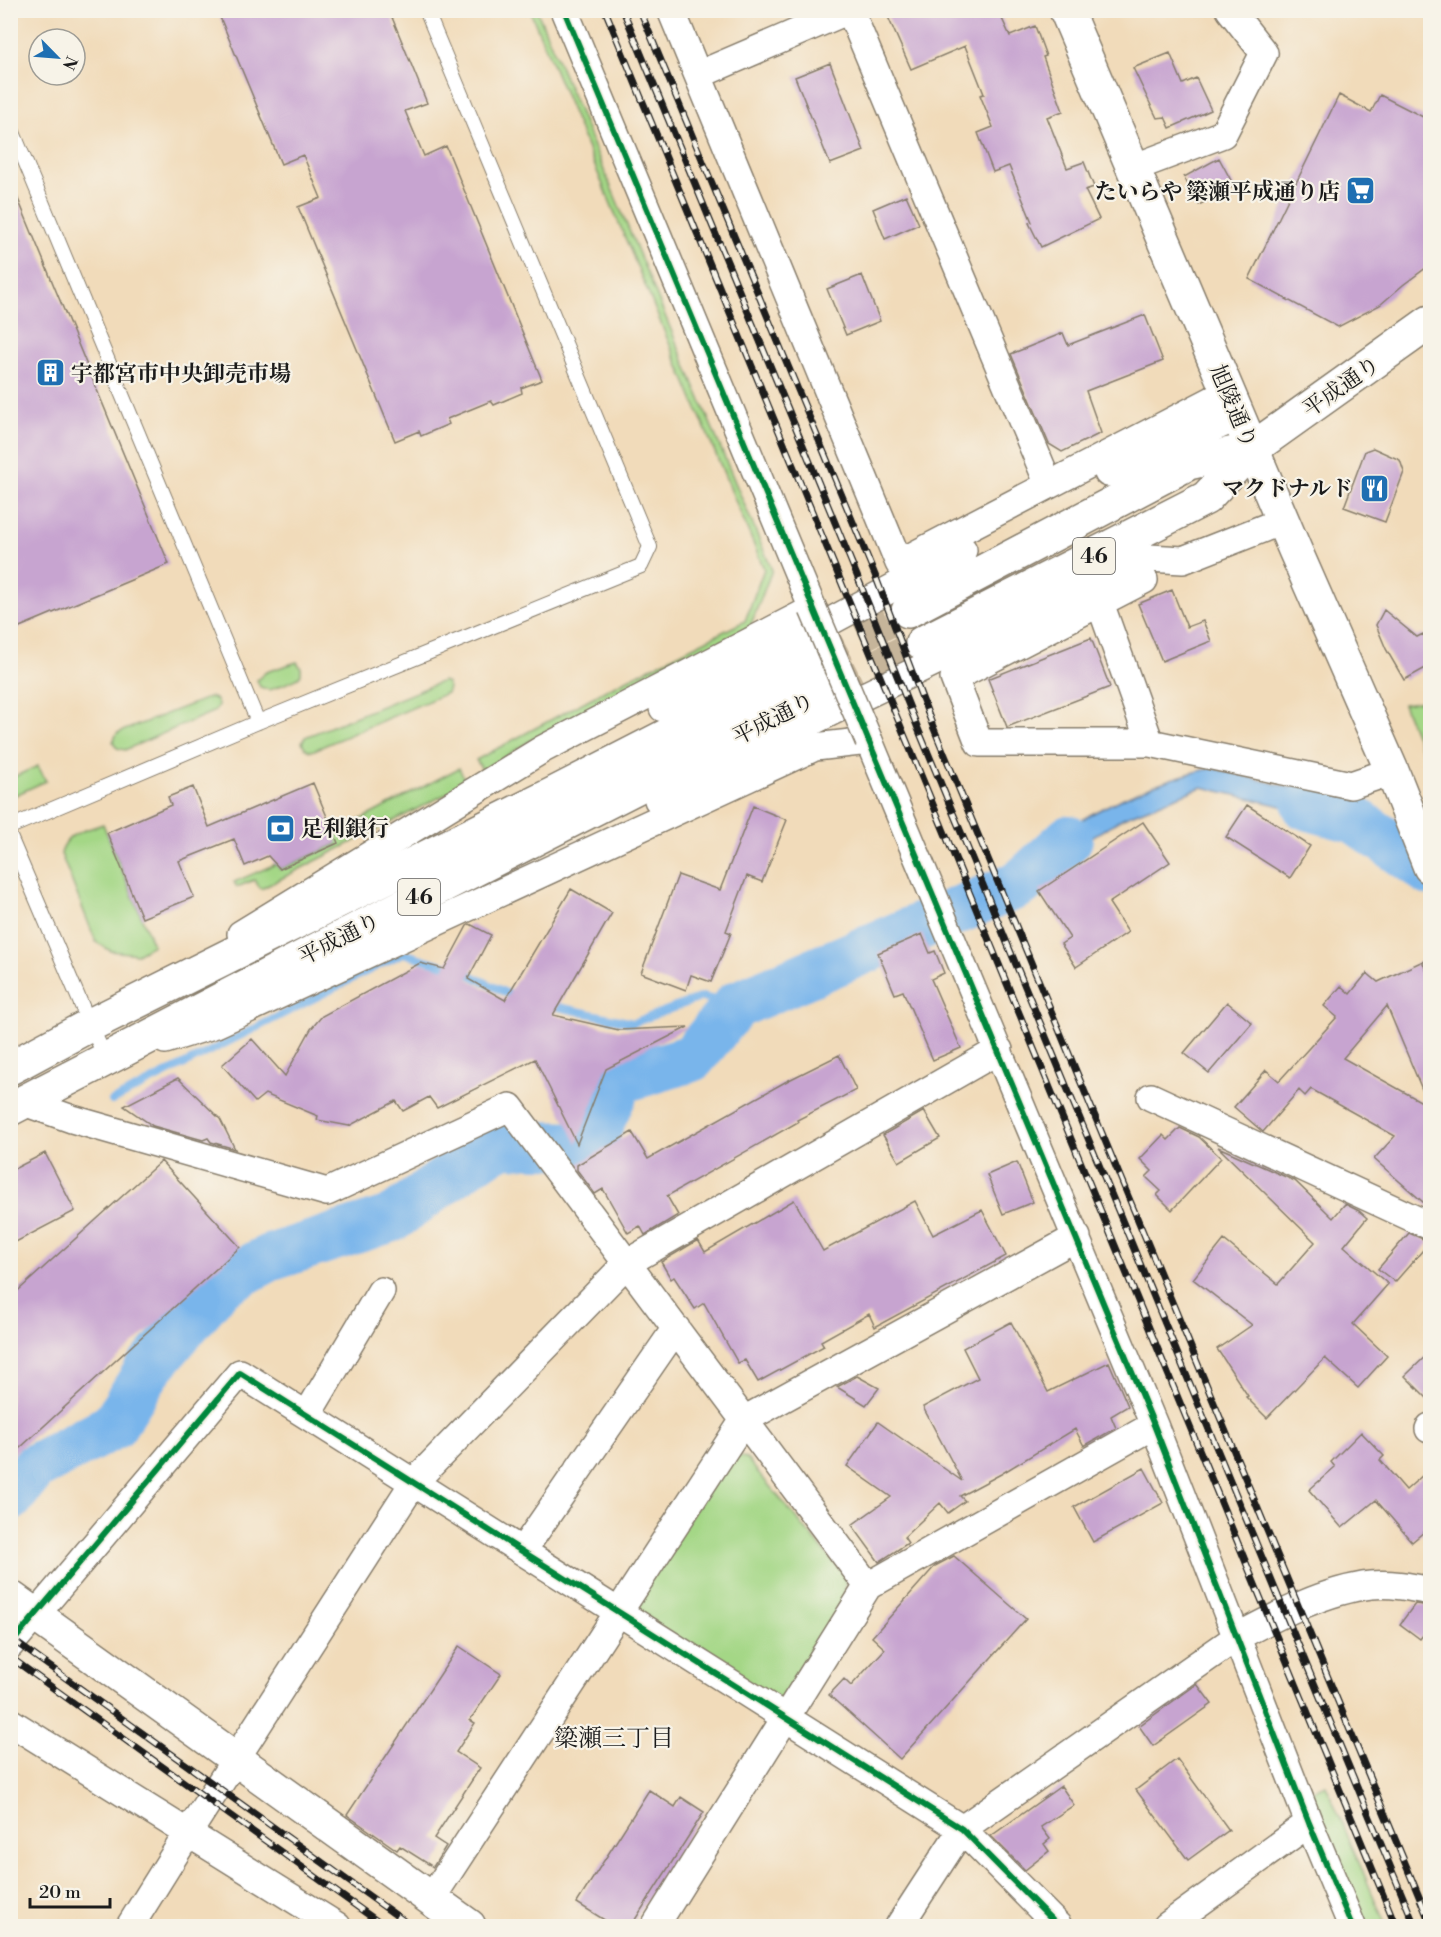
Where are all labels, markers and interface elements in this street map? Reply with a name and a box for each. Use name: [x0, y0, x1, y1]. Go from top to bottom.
north arrow: [27, 27, 87, 87]
text: N: [58, 53, 81, 73]
supermarket icon: たいらや 簗瀬平成通り店: [1345, 175, 1377, 207]
place label: たいらや 簗瀬平成通り店: [1094, 179, 1340, 206]
street label: 平成通り: [1298, 351, 1386, 424]
building icon: 宇都宮市中央卸売市場: [34, 357, 66, 389]
place label: 宇都宮市中央卸売市場: [71, 361, 291, 388]
street label: 旭陵通り: [1203, 361, 1262, 452]
restaurant icon: マクドナルド: [1358, 472, 1390, 504]
place label: マクドナルド: [1222, 476, 1353, 503]
road number: 46: [1073, 538, 1115, 574]
street label: 平成通り: [728, 687, 819, 751]
bank icon: 足利銀行: [264, 812, 296, 844]
place label: 足利銀行: [301, 816, 389, 843]
road number: 46: [398, 879, 440, 915]
street label: 平成通り: [294, 907, 385, 971]
district label: 簗瀬三丁目: [554, 1724, 674, 1754]
scale bar: [30, 1871, 110, 1909]
text: 20 m: [39, 1881, 81, 1904]

